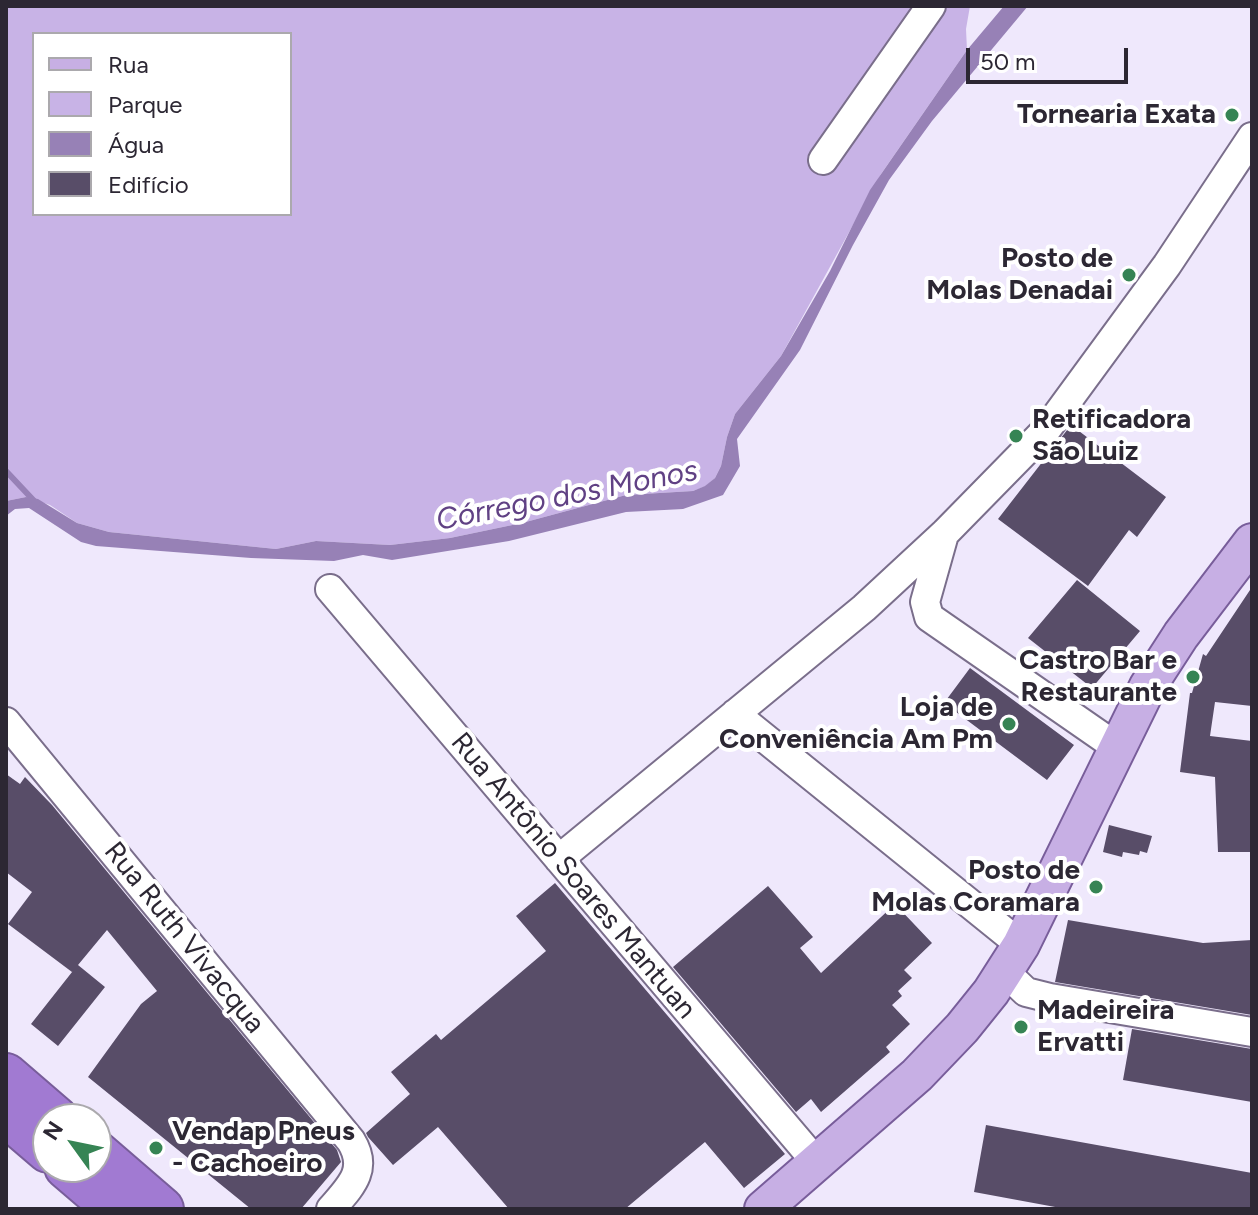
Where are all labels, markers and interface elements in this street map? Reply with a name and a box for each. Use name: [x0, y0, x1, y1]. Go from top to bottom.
legend: [32, 32, 292, 216]
scale bar: [970, 32, 1132, 82]
text: 50 m: [980, 47, 1036, 76]
text: Rua: [108, 50, 149, 79]
text: Parque: [108, 90, 182, 119]
place label: Tornearia Exata: [1017, 98, 1216, 132]
marker: Tornearia Exata: [1223, 106, 1241, 124]
text: Água: [108, 130, 164, 159]
text: Edifício: [108, 170, 189, 199]
place label: Posto de Molas Denadai: [926, 242, 1113, 308]
marker: Posto de Molas Denadai: [1120, 266, 1138, 284]
place label: Retificadora São Luiz: [1032, 403, 1191, 469]
marker: Retificadora São Luiz: [1007, 427, 1025, 445]
water label: Córrego dos Monos: [433, 453, 701, 539]
place label: Castro Bar e Restaurante: [1019, 644, 1177, 710]
marker: Castro Bar e Restaurante: [1184, 668, 1202, 686]
place label: Loja de Conveniência Am Pm: [719, 691, 993, 757]
marker: Loja de Conveniência Am Pm: [1000, 715, 1018, 733]
street label: Rua Antônio Soares Mantuan: [443, 726, 703, 1026]
street label: Rua Ruth Vivacqua: [97, 836, 271, 1040]
place label: Posto de Molas Coramara: [871, 854, 1080, 920]
marker: Posto de Molas Coramara: [1087, 878, 1105, 896]
place label: Madeireira Ervatti: [1037, 994, 1174, 1060]
marker: Madeireira Ervatti: [1012, 1018, 1030, 1036]
north arrow: [32, 1103, 112, 1183]
place label: Vendap Pneus - Cachoeiro: [172, 1115, 355, 1181]
text: N: [37, 1116, 69, 1145]
marker: Vendap Pneus - Cachoeiro: [147, 1139, 165, 1157]

